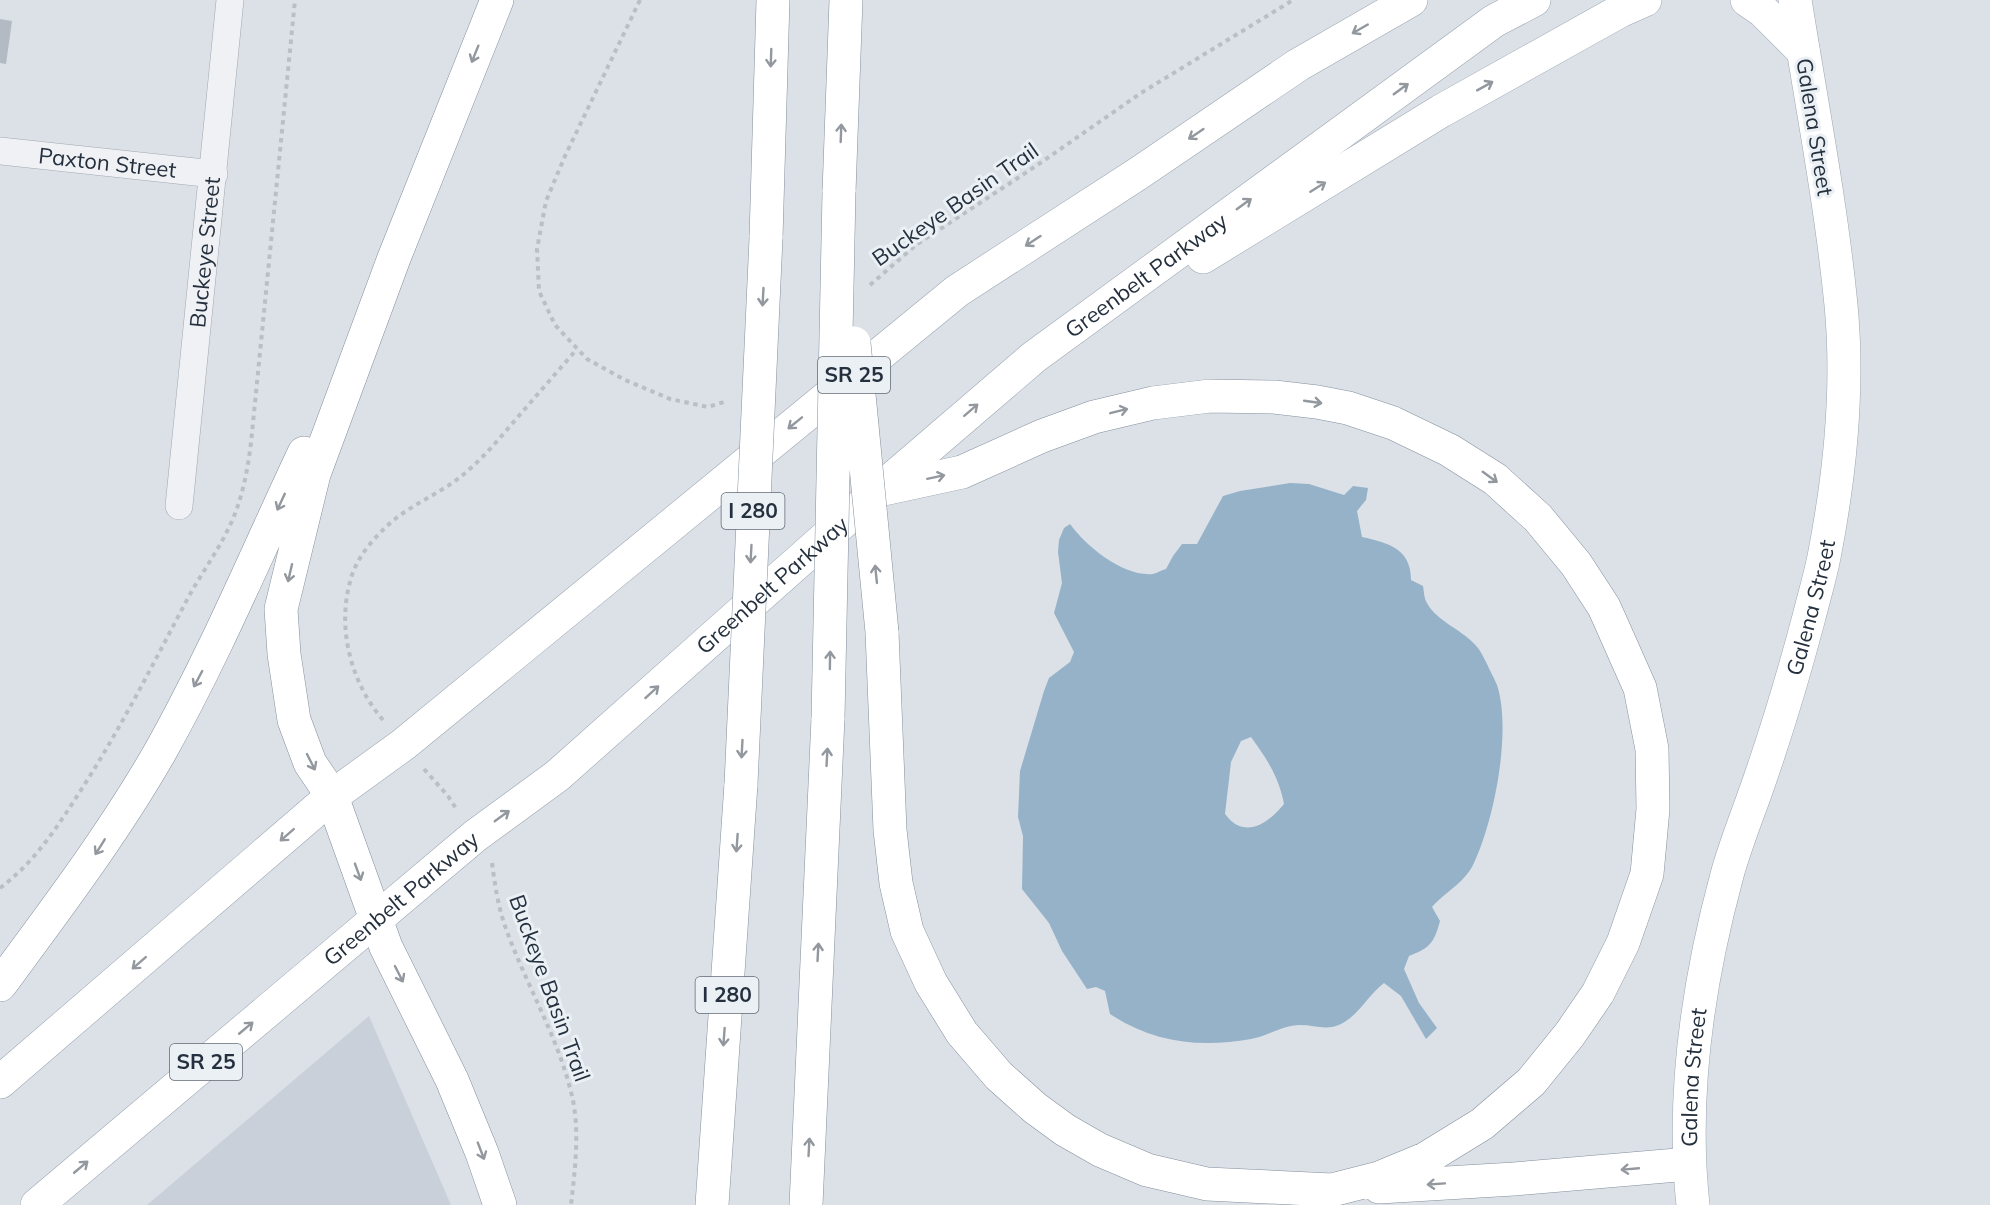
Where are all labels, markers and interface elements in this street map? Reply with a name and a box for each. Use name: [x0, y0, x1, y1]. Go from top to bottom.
one-way arrow: [1352, 24, 1369, 36]
one-way arrow: [469, 45, 480, 63]
one-way arrow: [765, 48, 777, 68]
street label: Galena Street: [1790, 56, 1840, 198]
one-way arrow: [1476, 80, 1493, 92]
one-way arrow: [1393, 83, 1409, 95]
one-way arrow: [836, 124, 847, 144]
one-way arrow: [1188, 128, 1205, 140]
street label: Buckeye Basin Trail: [866, 136, 1044, 272]
street label: Paxton Street: [37, 141, 178, 184]
street label: Buckeye Street: [183, 175, 226, 329]
one-way arrow: [1309, 180, 1326, 192]
one-way arrow: [1235, 198, 1251, 210]
street label: Greenbelt Parkway: [1059, 206, 1233, 344]
one-way arrow: [1025, 235, 1042, 247]
one-way arrow: [758, 286, 769, 306]
road number: SR 25: [818, 357, 890, 393]
one-way arrow: [1302, 396, 1322, 407]
one-way arrow: [963, 404, 979, 417]
one-way arrow: [1109, 404, 1128, 416]
one-way arrow: [787, 417, 803, 430]
one-way arrow: [926, 471, 946, 482]
one-way arrow: [1482, 471, 1498, 483]
one-way arrow: [275, 492, 287, 510]
road number: I 280: [722, 493, 784, 529]
street label: Greenbelt Parkway: [690, 510, 854, 660]
street label: Galena Street: [1780, 537, 1841, 679]
one-way arrow: [746, 544, 757, 564]
one-way arrow: [284, 563, 296, 582]
one-way arrow: [870, 564, 881, 584]
one-way arrow: [824, 650, 835, 670]
one-way arrow: [192, 669, 204, 687]
one-way arrow: [644, 685, 659, 699]
one-way arrow: [737, 739, 748, 759]
one-way arrow: [821, 747, 832, 767]
one-way arrow: [305, 753, 317, 771]
one-way arrow: [493, 810, 509, 822]
street label: Greenbelt Parkway: [318, 825, 485, 972]
one-way arrow: [279, 829, 295, 842]
one-way arrow: [731, 832, 742, 852]
one-way arrow: [93, 838, 106, 855]
one-way arrow: [354, 862, 365, 881]
street label: Buckeye Basin Trail: [503, 891, 597, 1085]
one-way arrow: [812, 942, 823, 962]
one-way arrow: [131, 956, 147, 969]
one-way arrow: [393, 965, 405, 982]
road number: I 280: [696, 977, 758, 1013]
street label: Galena Street: [1675, 1006, 1713, 1147]
one-way arrow: [238, 1022, 254, 1035]
one-way arrow: [718, 1027, 729, 1047]
road number: SR 25: [170, 1044, 242, 1080]
one-way arrow: [803, 1137, 814, 1157]
one-way arrow: [476, 1141, 487, 1159]
one-way arrow: [73, 1160, 88, 1174]
one-way arrow: [1621, 1164, 1641, 1175]
one-way arrow: [1426, 1178, 1446, 1189]

